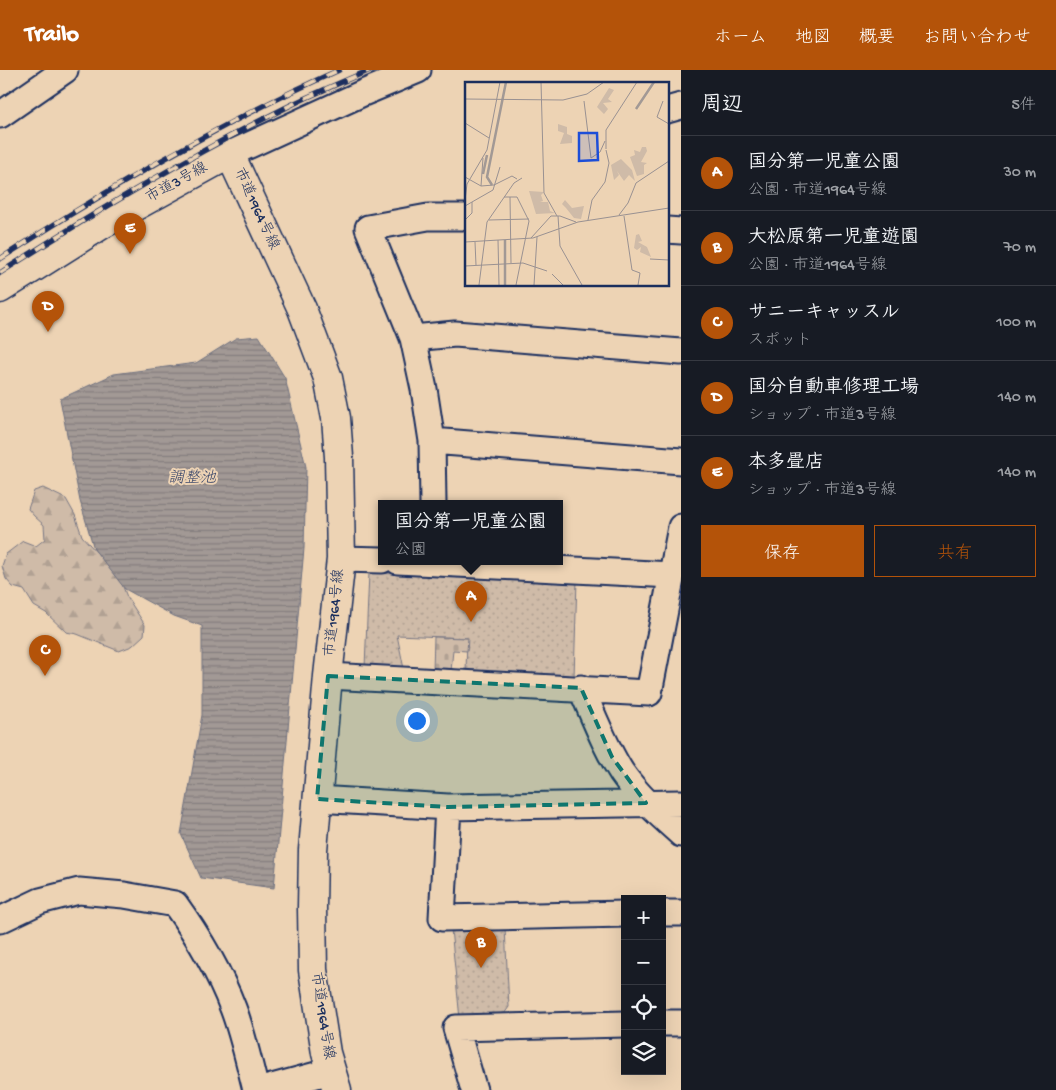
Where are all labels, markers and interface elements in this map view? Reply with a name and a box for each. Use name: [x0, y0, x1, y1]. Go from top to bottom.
text: Trailo: [25, 21, 79, 50]
text: ホーム: [714, 28, 767, 49]
text: 地図: [795, 28, 831, 49]
text: 概要: [859, 28, 895, 49]
text: お問い合わせ: [923, 28, 1031, 49]
inset map: [465, 82, 668, 286]
text: 周辺: [701, 94, 743, 119]
text: 5件: [1012, 97, 1036, 116]
text: 国分第一児童公園: [748, 152, 900, 175]
street label: 市道3号線: [143, 158, 211, 207]
text: A: [712, 164, 722, 183]
text: 30 m: [1003, 164, 1036, 183]
street label: 市道1964号線: [229, 165, 284, 253]
text: 公園 · 市道1964号線: [748, 182, 887, 201]
pin: E: [114, 213, 146, 254]
text: 大松原第一児童遊園: [748, 227, 919, 250]
text: B: [713, 239, 721, 258]
text: 70 m: [1003, 239, 1036, 258]
text: 公園 · 市道1964号線: [748, 257, 887, 276]
pin: D: [32, 291, 64, 332]
text: サニーキャッスル: [748, 302, 900, 325]
text: C: [713, 314, 721, 333]
text: 100 m: [996, 314, 1036, 333]
text: スポット: [748, 332, 812, 351]
text: 国分自動車修理工場: [748, 377, 919, 400]
text: D: [712, 389, 722, 408]
text: 140 m: [998, 389, 1036, 408]
text: ショップ · 市道3号線: [748, 407, 896, 426]
text: 本多畳店: [748, 452, 824, 475]
text: E: [712, 464, 722, 483]
text: 140 m: [998, 464, 1036, 483]
water label: 調整池: [168, 469, 217, 489]
text: ショップ · 市道3号線: [748, 482, 896, 501]
popup: [378, 500, 563, 565]
text: 国分第一児童公園: [394, 512, 547, 535]
button: 保存: [701, 525, 864, 577]
button: 共有: [874, 525, 1036, 577]
text: 公園: [394, 542, 427, 561]
street label: 市道1964号線: [320, 568, 349, 658]
pin: A: [455, 581, 487, 622]
pin: C: [29, 635, 61, 676]
your location: [404, 708, 430, 734]
map controls: [621, 895, 666, 1075]
button: +: [621, 895, 666, 940]
pin: B: [465, 927, 497, 968]
button: −: [621, 940, 666, 985]
street label: 市道1964号線: [306, 971, 339, 1061]
button: locate: [621, 985, 666, 1030]
button: layers: [621, 1030, 666, 1075]

